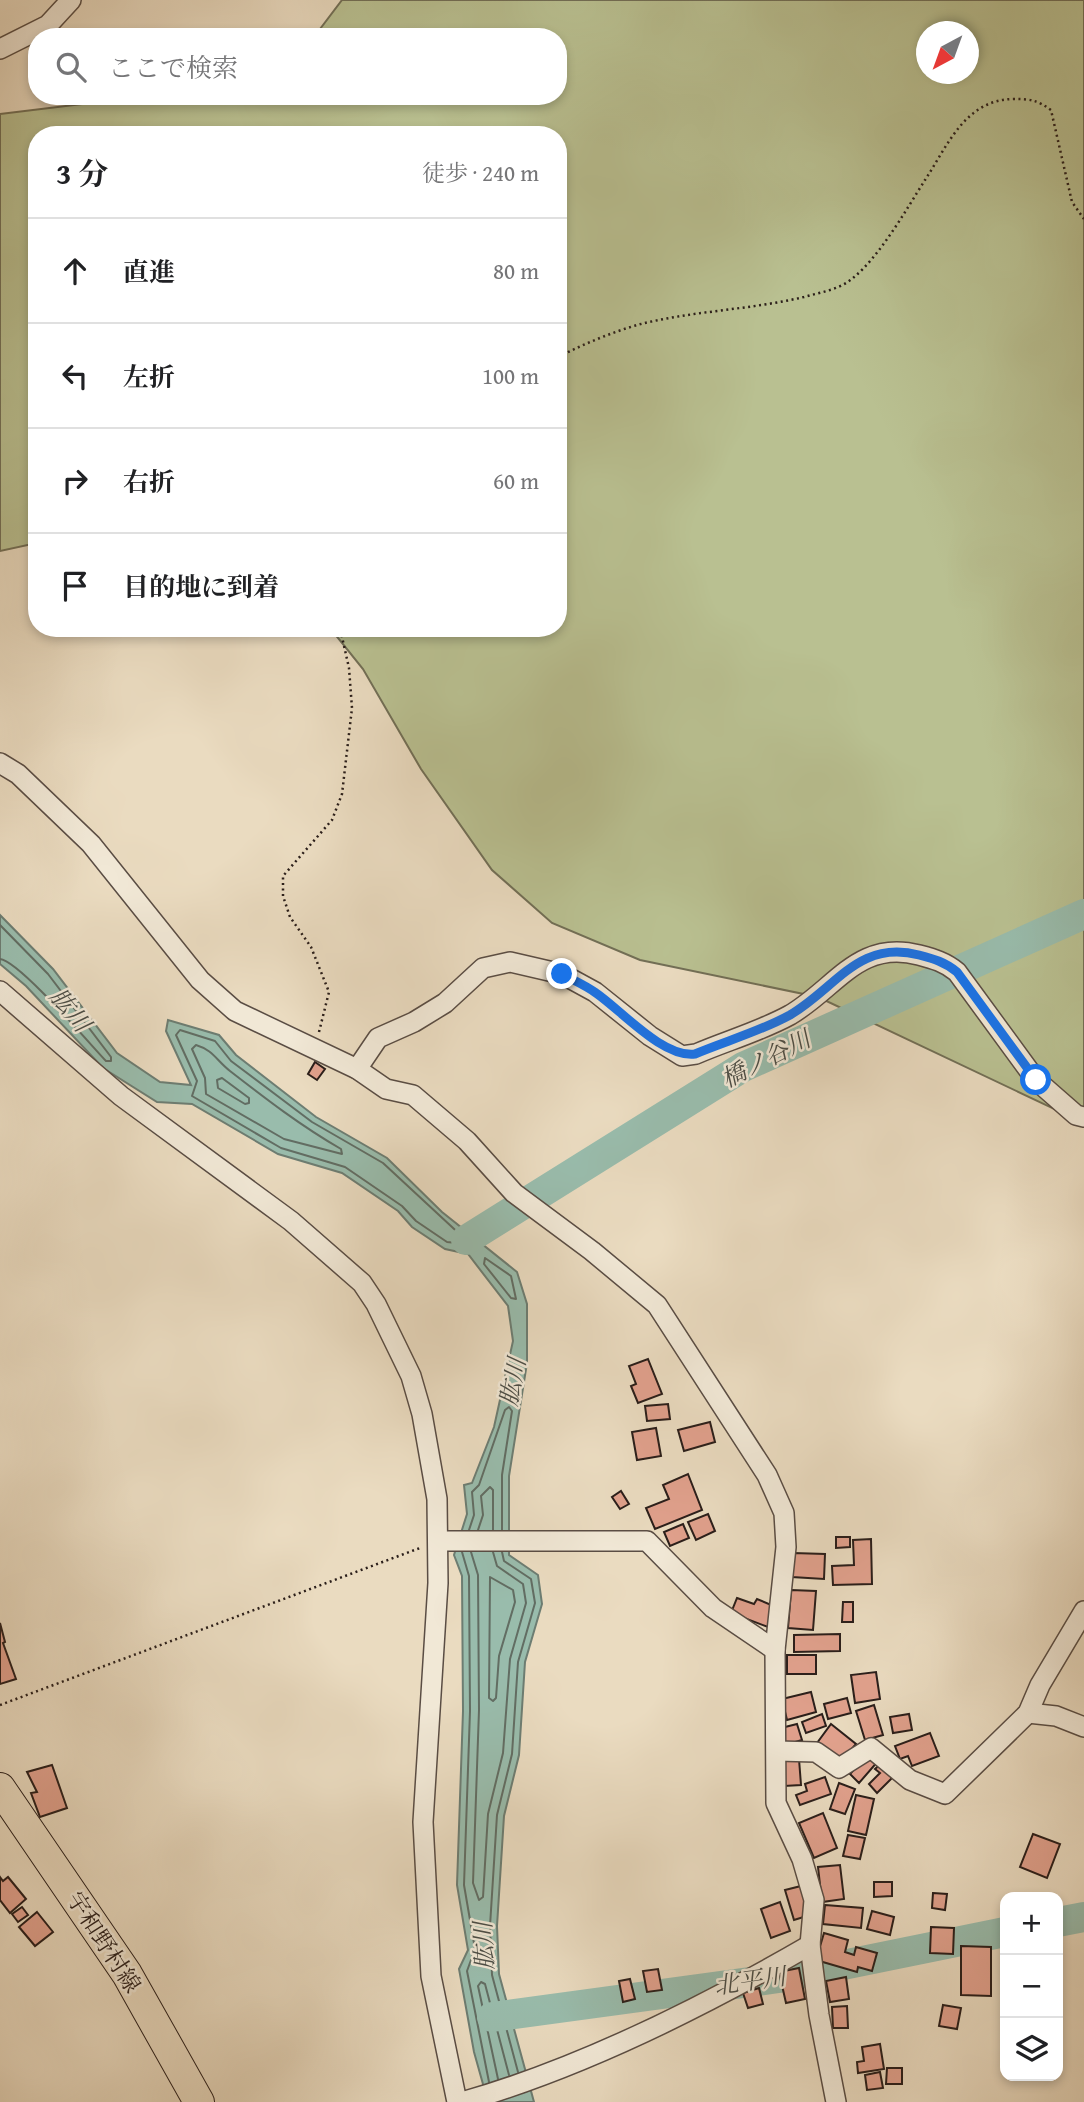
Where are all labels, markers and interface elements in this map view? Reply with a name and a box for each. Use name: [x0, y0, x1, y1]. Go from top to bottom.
north arrow: [916, 21, 979, 84]
search box: [28, 28, 567, 105]
icon: search: [52, 48, 90, 86]
text: ここで検索: [108, 48, 238, 87]
text: 3 分: [56, 151, 108, 195]
text: 徒歩 · 240 m: [422, 156, 539, 189]
icon: ahead: [56, 252, 94, 290]
text: 直進: [123, 252, 175, 291]
text: 80 m: [493, 254, 539, 287]
icon: left: [56, 357, 94, 395]
text: 左折: [123, 357, 175, 396]
text: 100 m: [482, 359, 539, 392]
icon: right: [56, 462, 94, 500]
text: 右折: [123, 462, 175, 501]
text: 60 m: [493, 464, 539, 497]
icon: arrive: [56, 567, 94, 605]
text: 目的地に到着: [123, 567, 279, 606]
route end: [546, 958, 577, 989]
water label: 肱川: [42, 980, 101, 1042]
water label: 橋ノ谷川: [715, 1020, 819, 1096]
route start: [1020, 1064, 1051, 1095]
water label: 肱川: [491, 1352, 535, 1409]
street label: 宇和野村線: [59, 1885, 150, 1999]
map controls: [1000, 1892, 1063, 2081]
button: +: [1000, 1892, 1063, 1955]
water label: 肱川: [465, 1918, 502, 1971]
button: −: [1000, 1955, 1063, 2018]
water label: 北平川: [712, 1958, 791, 2003]
button: layers: [1000, 2018, 1063, 2081]

